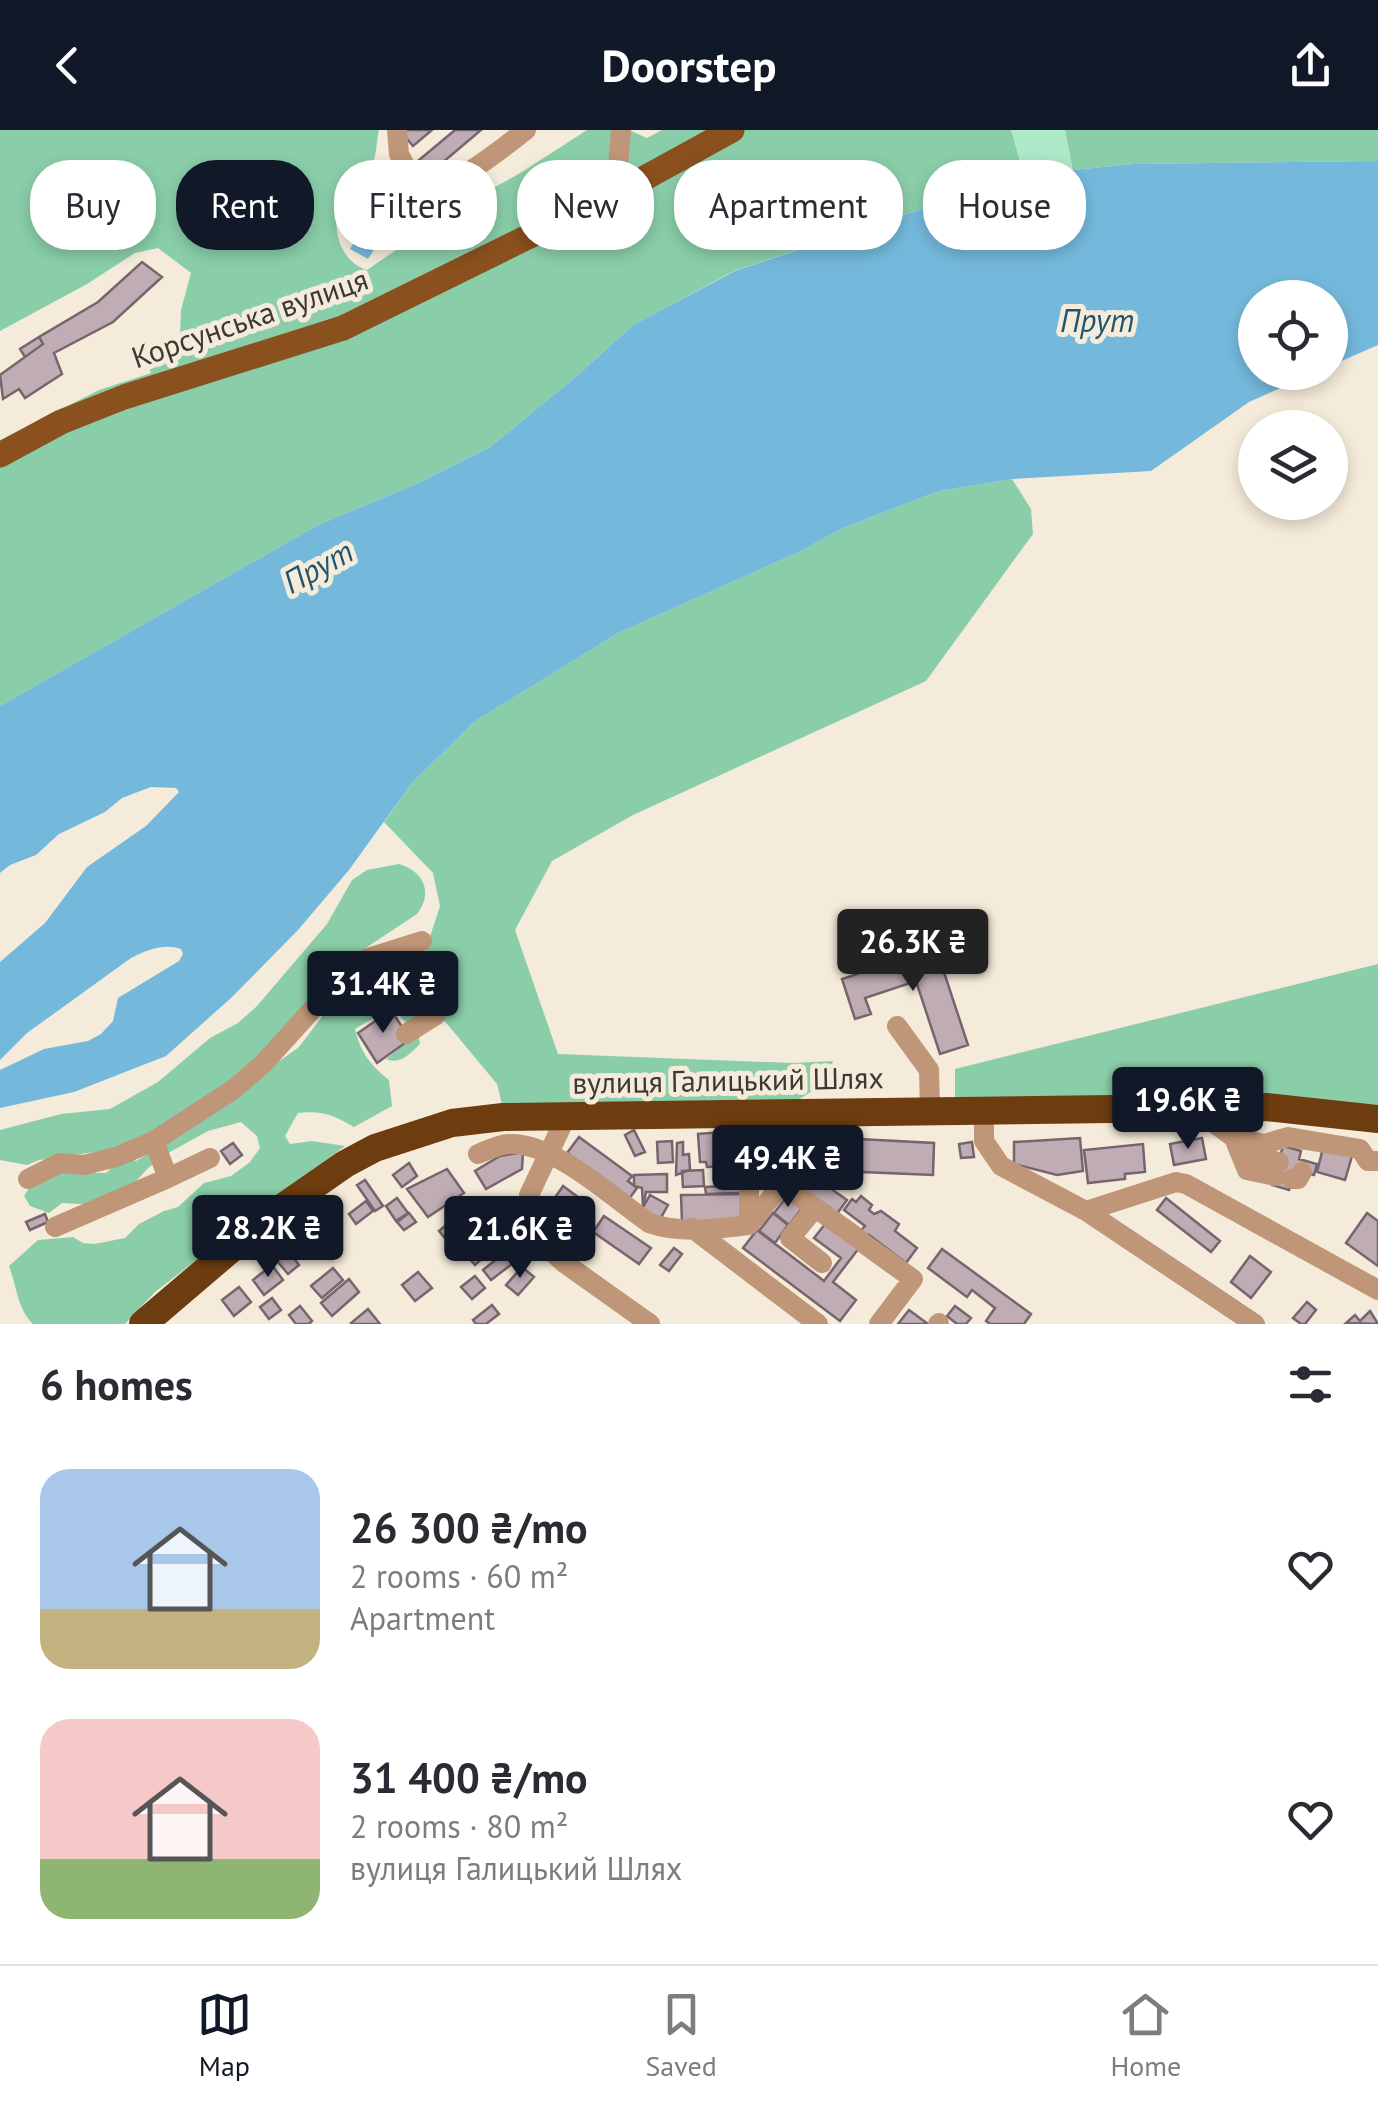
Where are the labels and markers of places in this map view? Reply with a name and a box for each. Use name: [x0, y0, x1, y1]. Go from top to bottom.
pin: 26.3K ₴: [821, 909, 1005, 994]
pin: 31.4K ₴: [291, 951, 475, 1036]
pin: 19.6K ₴: [1096, 1067, 1280, 1152]
pin: 49.4K ₴: [696, 1125, 880, 1210]
pin: 28.2K ₴: [176, 1195, 360, 1280]
pin: 21.6K ₴: [428, 1196, 612, 1281]

